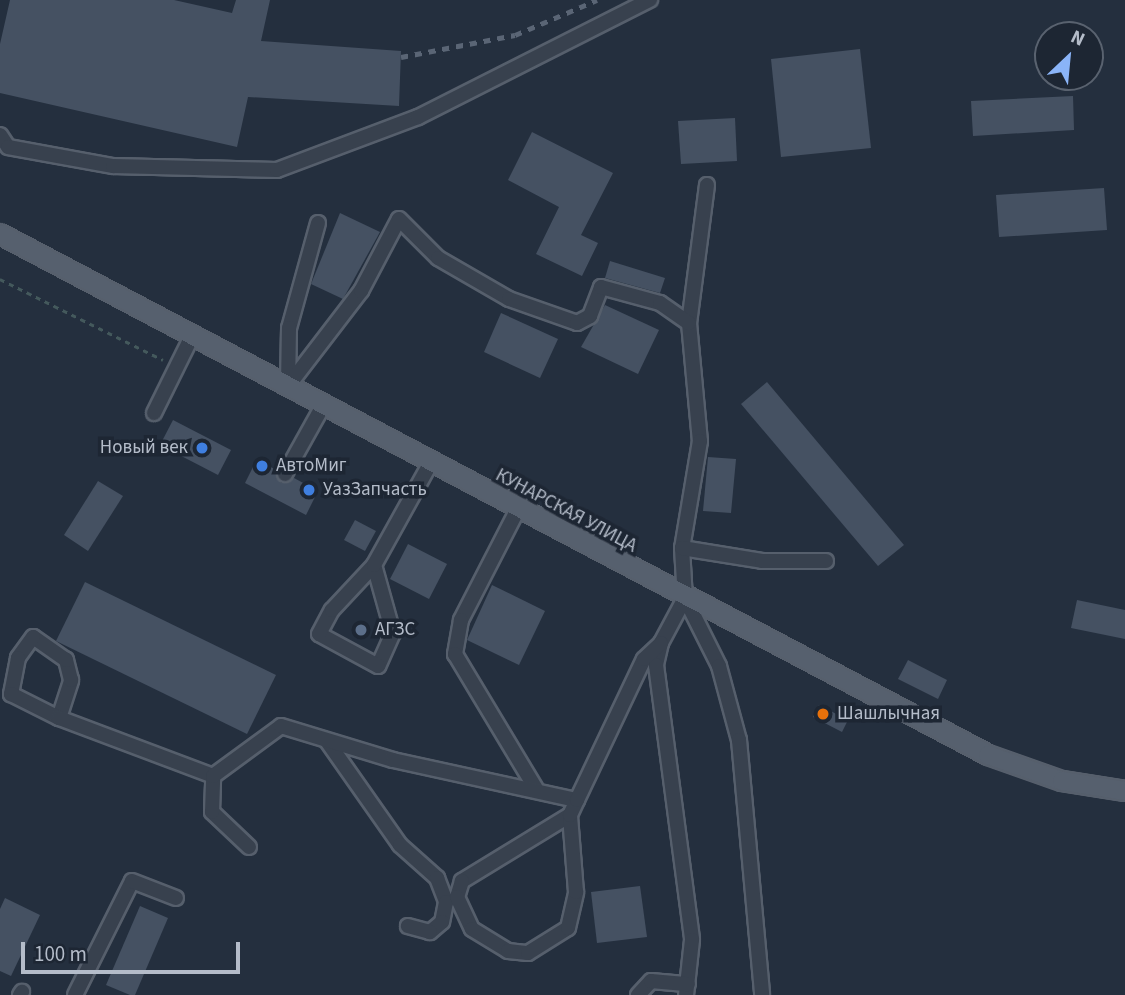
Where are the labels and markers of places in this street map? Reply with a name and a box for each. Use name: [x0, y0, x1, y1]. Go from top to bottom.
place label: Новый век: [100, 437, 188, 459]
marker: Новый век: [194, 440, 210, 456]
place label: АвтоМиг: [276, 455, 347, 477]
marker: АвтоМиг: [254, 458, 270, 474]
place label: УазЗапчасть: [323, 479, 427, 501]
marker: УазЗапчасть: [301, 482, 317, 498]
place label: АГЗС: [375, 619, 415, 641]
marker: АГЗС: [353, 622, 369, 638]
place label: Шашлычная: [837, 703, 940, 725]
marker: Шашлычная: [815, 706, 831, 722]

